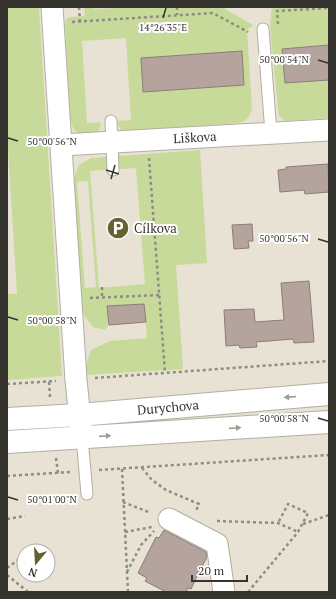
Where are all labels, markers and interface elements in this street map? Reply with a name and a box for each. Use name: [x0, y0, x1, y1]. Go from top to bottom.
text: 14°26'35"E: [139, 21, 187, 34]
text: 50°00'54"N: [259, 53, 309, 66]
street label: Liškova: [173, 127, 218, 147]
text: 50°00'56"N: [27, 135, 77, 148]
parking icon: Cílkova: [105, 215, 131, 241]
place label: Cílkova: [134, 219, 177, 237]
text: 50°00'56"N: [259, 232, 309, 245]
text: 50°00'58"N: [27, 314, 77, 327]
one-way arrow: [284, 393, 296, 400]
street label: Durychova: [136, 395, 200, 419]
text: 50°00'58"N: [259, 412, 309, 425]
one-way arrow: [229, 424, 241, 431]
one-way arrow: [99, 433, 112, 439]
text: 50°01'00"N: [27, 493, 77, 506]
north arrow: [16, 543, 56, 583]
scale bar: [192, 557, 247, 583]
text: 20 m: [198, 563, 225, 578]
text: N: [26, 564, 39, 580]

